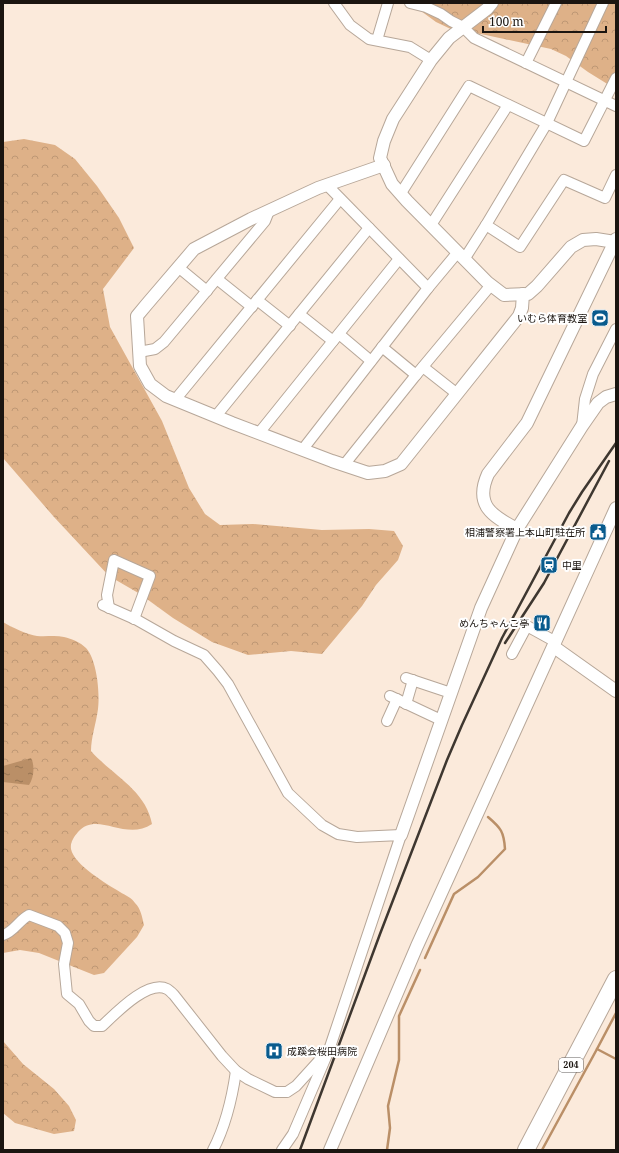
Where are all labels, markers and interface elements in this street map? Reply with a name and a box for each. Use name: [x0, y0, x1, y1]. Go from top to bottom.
scale bar: [483, 8, 606, 34]
text: 100 m: [489, 13, 524, 30]
sports icon: いむら体育教室: [590, 308, 610, 328]
place label: いむら体育教室: [517, 311, 587, 325]
public building icon: 相浦警察署上本山町駐在所: [588, 522, 608, 542]
place label: 相浦警察署上本山町駐在所: [465, 525, 585, 539]
station icon: 中里: [539, 555, 559, 575]
place label: 中里: [562, 558, 582, 572]
restaurant icon: めんちゃんこ亭: [532, 613, 552, 633]
place label: めんちゃんこ亭: [459, 616, 529, 630]
hospital icon: 成蹊会桜田病院: [264, 1041, 284, 1061]
place label: 成蹊会桜田病院: [287, 1044, 357, 1058]
road number: 204: [559, 1058, 583, 1072]

